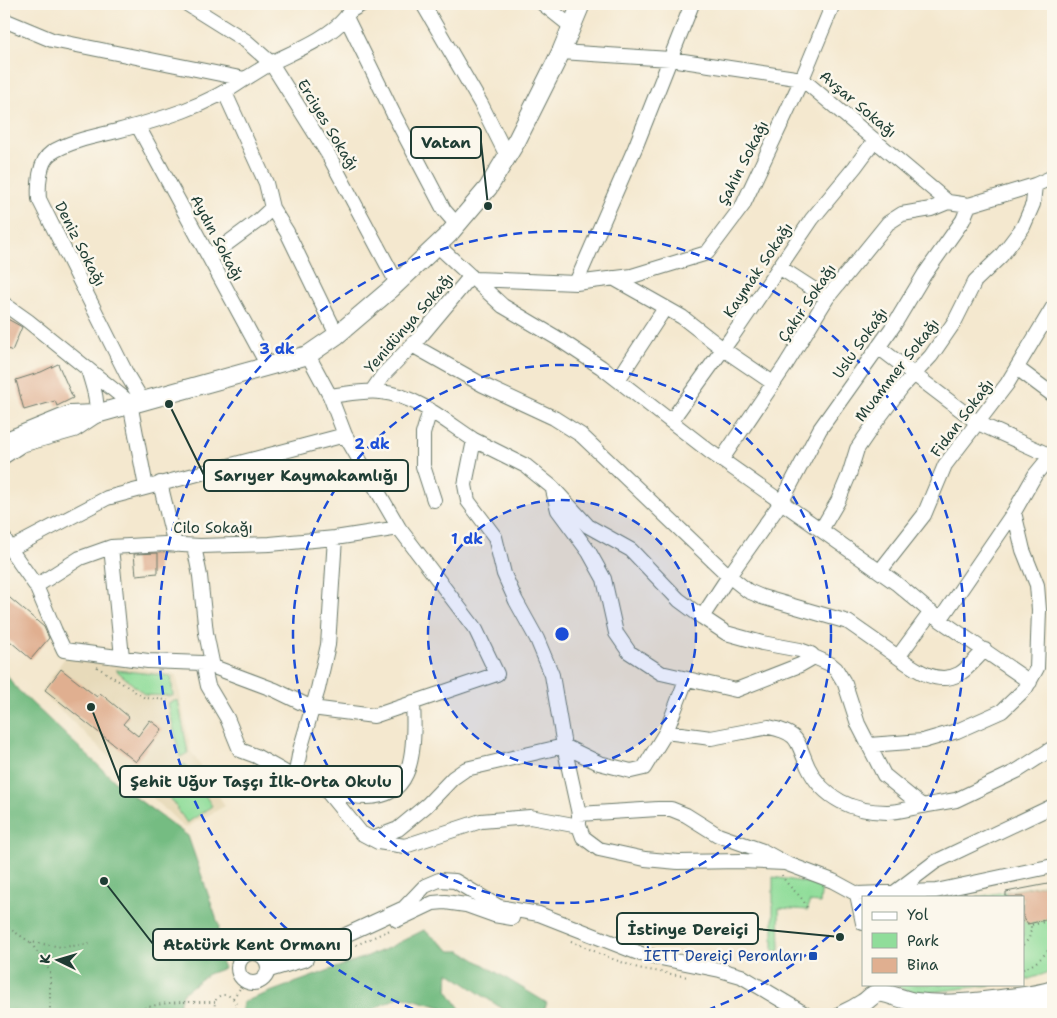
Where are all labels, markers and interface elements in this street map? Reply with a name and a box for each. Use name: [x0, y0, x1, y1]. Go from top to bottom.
street label: Avşar Sokağı: [815, 66, 901, 142]
street label: Erciyes Sokağı: [293, 76, 363, 174]
street label: Şahin Sokağı: [713, 117, 773, 209]
callout: Vatan: [411, 127, 481, 158]
text: Vatan: [421, 132, 471, 153]
street label: Aydın Sokağı: [186, 191, 248, 285]
street label: Deniz Sokağı: [50, 198, 110, 290]
street label: Kaymak Sokağı: [719, 219, 797, 321]
street label: Çakır Sokağı: [773, 260, 841, 346]
street label: Yenidünya Sokağı: [360, 269, 458, 377]
street label: Uslu Sokağı: [828, 303, 892, 383]
street label: Muammer Sokağı: [850, 314, 944, 426]
text: 3 dk: [259, 339, 295, 359]
street label: Fidan Sokağı: [926, 375, 998, 461]
text: 2 dk: [354, 434, 390, 454]
callout: Sarıyer Kaymakamlığı: [204, 460, 408, 491]
text: Sarıyer Kaymakamlığı: [214, 465, 398, 486]
street label: Cilo Sokağı: [173, 518, 253, 538]
text: 1 dk: [451, 529, 483, 549]
centre of rings: [553, 625, 571, 643]
callout: Şehit Uğur Taşçı İlk-Orta Okulu: [120, 766, 402, 797]
text: Şehit Uğur Taşçı İlk-Orta Okulu: [130, 771, 392, 792]
legend: [862, 896, 1024, 986]
text: Yol: [907, 905, 929, 925]
callout: İstinye Dereiçi: [617, 913, 758, 944]
text: İstinye Dereiçi: [628, 919, 749, 940]
callout: Atatürk Kent Ormanı: [153, 929, 351, 960]
text: Park: [907, 931, 939, 951]
text: Atatürk Kent Ormanı: [163, 934, 341, 955]
north arrow: [32, 936, 82, 986]
place label: İETT Dereiçi Peronları: [644, 946, 803, 966]
marker: İETT Dereiçi Peronları: [807, 950, 819, 962]
text: K: [36, 953, 54, 964]
text: Bina: [907, 955, 939, 975]

